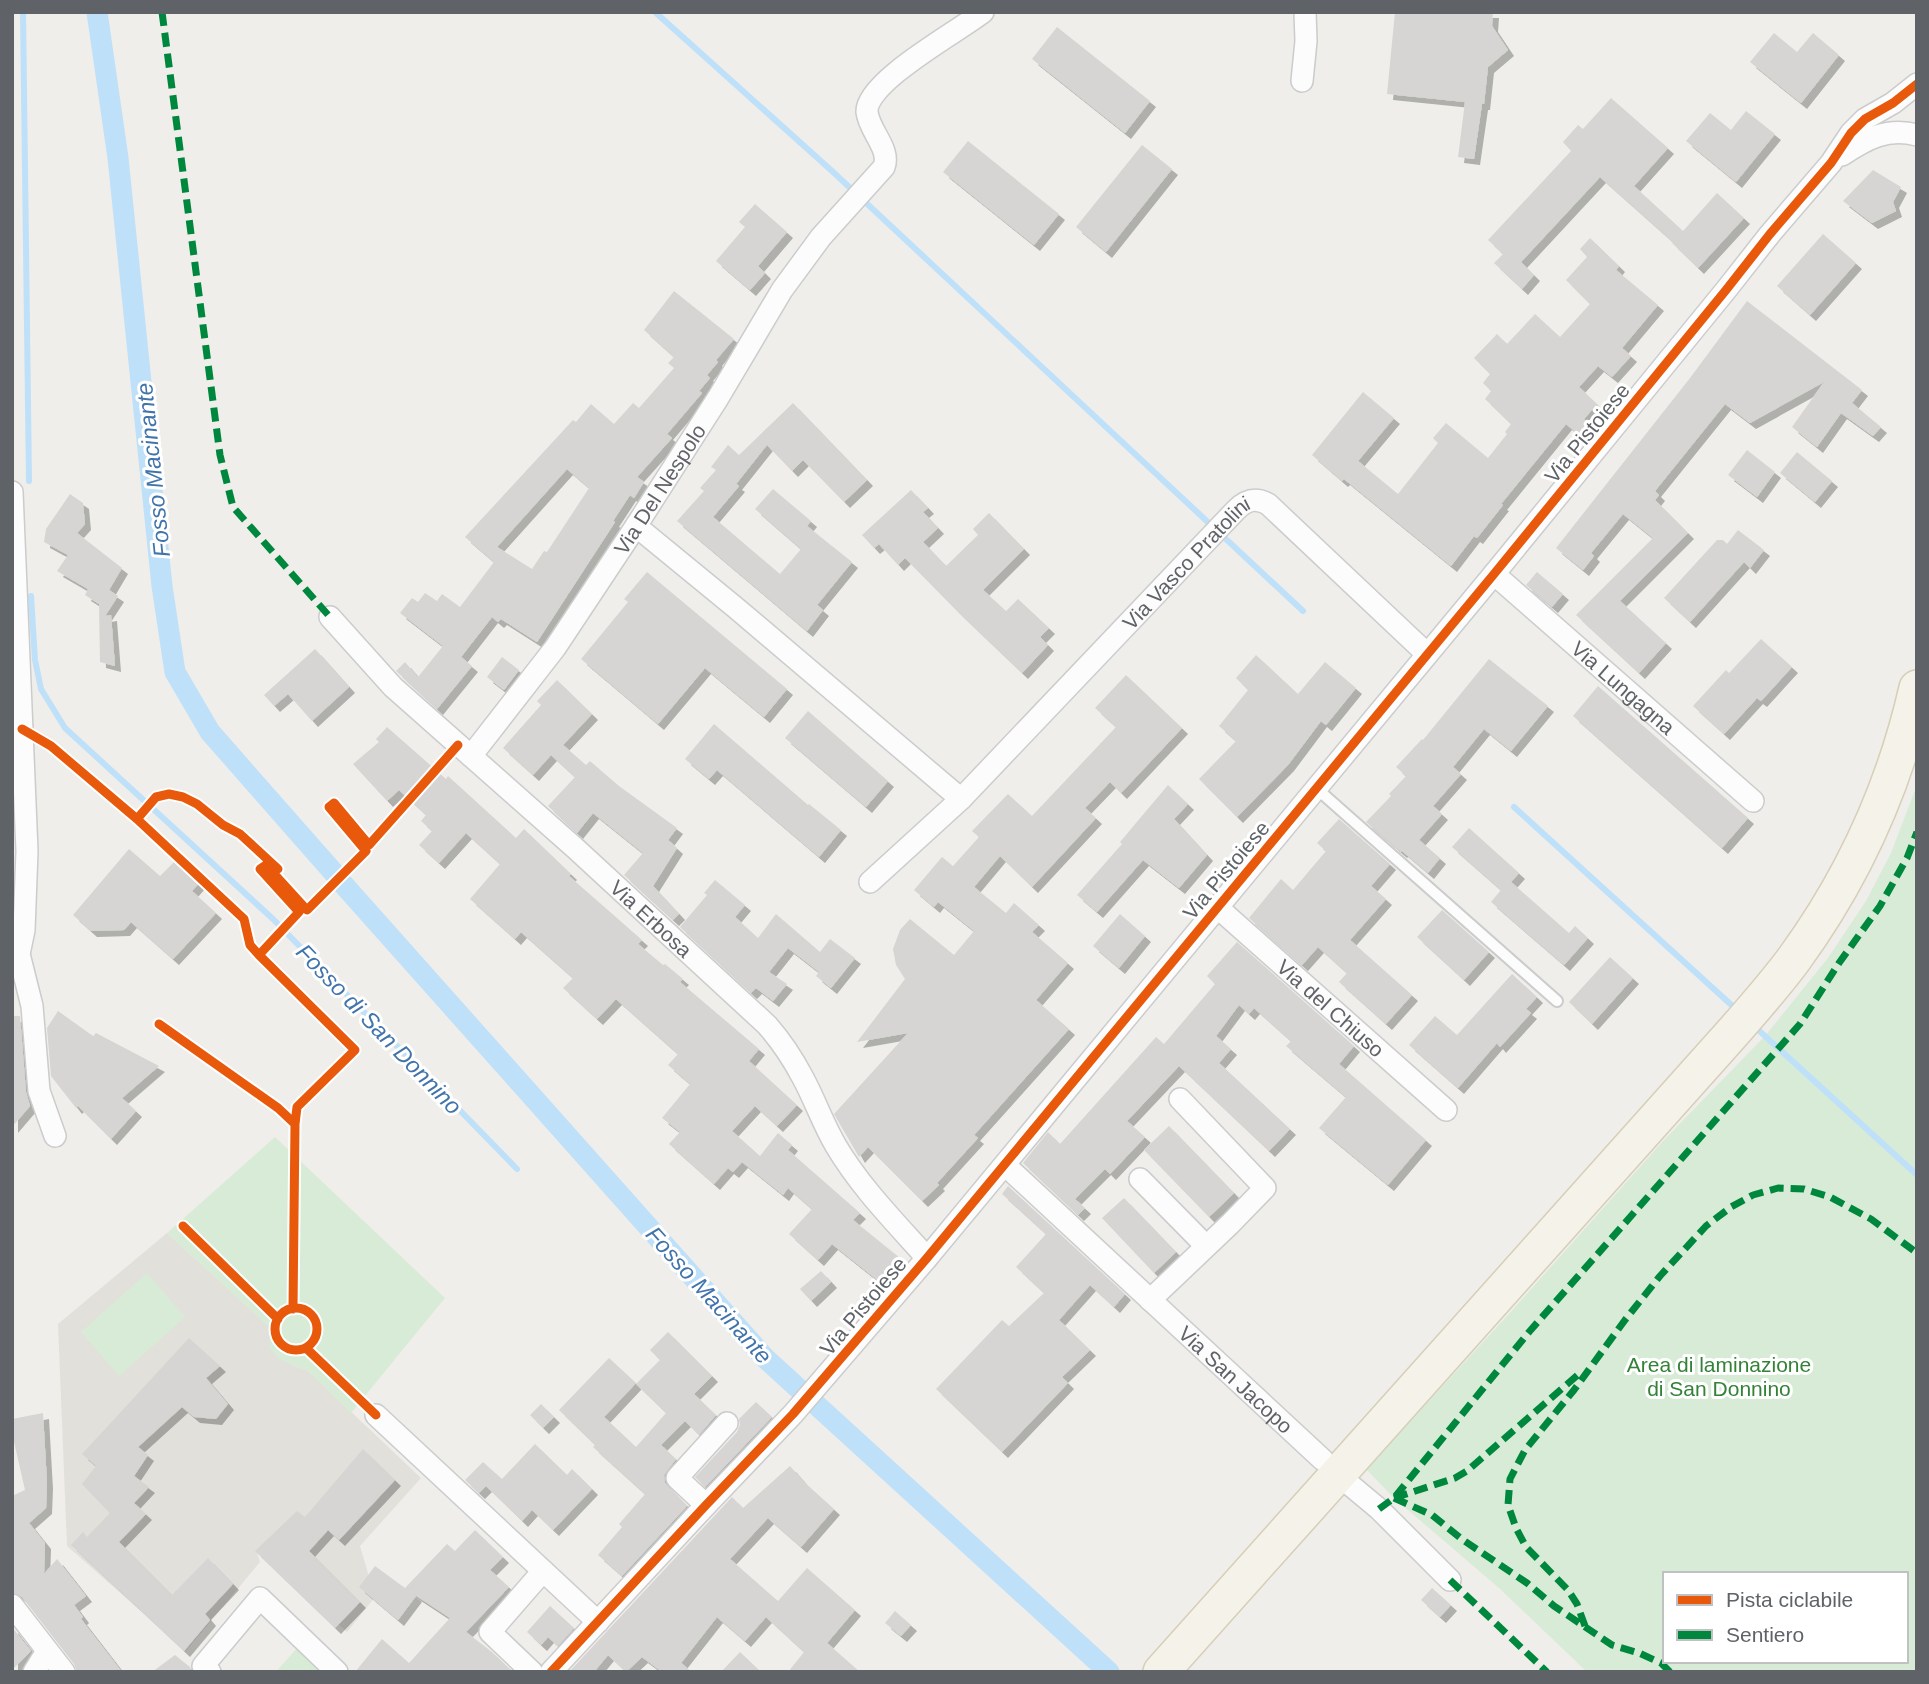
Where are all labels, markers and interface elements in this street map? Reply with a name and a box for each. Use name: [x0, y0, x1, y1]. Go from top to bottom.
street label: Via Pistoiese: [1540, 379, 1634, 487]
water label: Fosso Macinante: [131, 382, 175, 558]
street label: Via Del Nespolo: [609, 420, 710, 559]
street label: Via Vasco Pratolini: [1118, 491, 1253, 634]
street label: Via Lungagna: [1567, 636, 1680, 739]
street label: Via Pistoiese: [1178, 816, 1274, 924]
street label: Via Erbosa: [606, 875, 697, 962]
water label: Fosso di San Donnino: [291, 939, 467, 1120]
street label: Via del Chiuso: [1273, 954, 1389, 1061]
water label: Fosso Macinante: [641, 1221, 777, 1369]
street label: Via Pistoiese: [815, 1252, 911, 1360]
street label: Via San Jacopo: [1174, 1321, 1298, 1438]
park label: Area di laminazione di San Donnino: [1627, 1353, 1811, 1400]
legend: [1663, 1572, 1908, 1663]
text: Pista ciclabile: [1726, 1588, 1853, 1611]
text: Sentiero: [1726, 1623, 1804, 1646]

